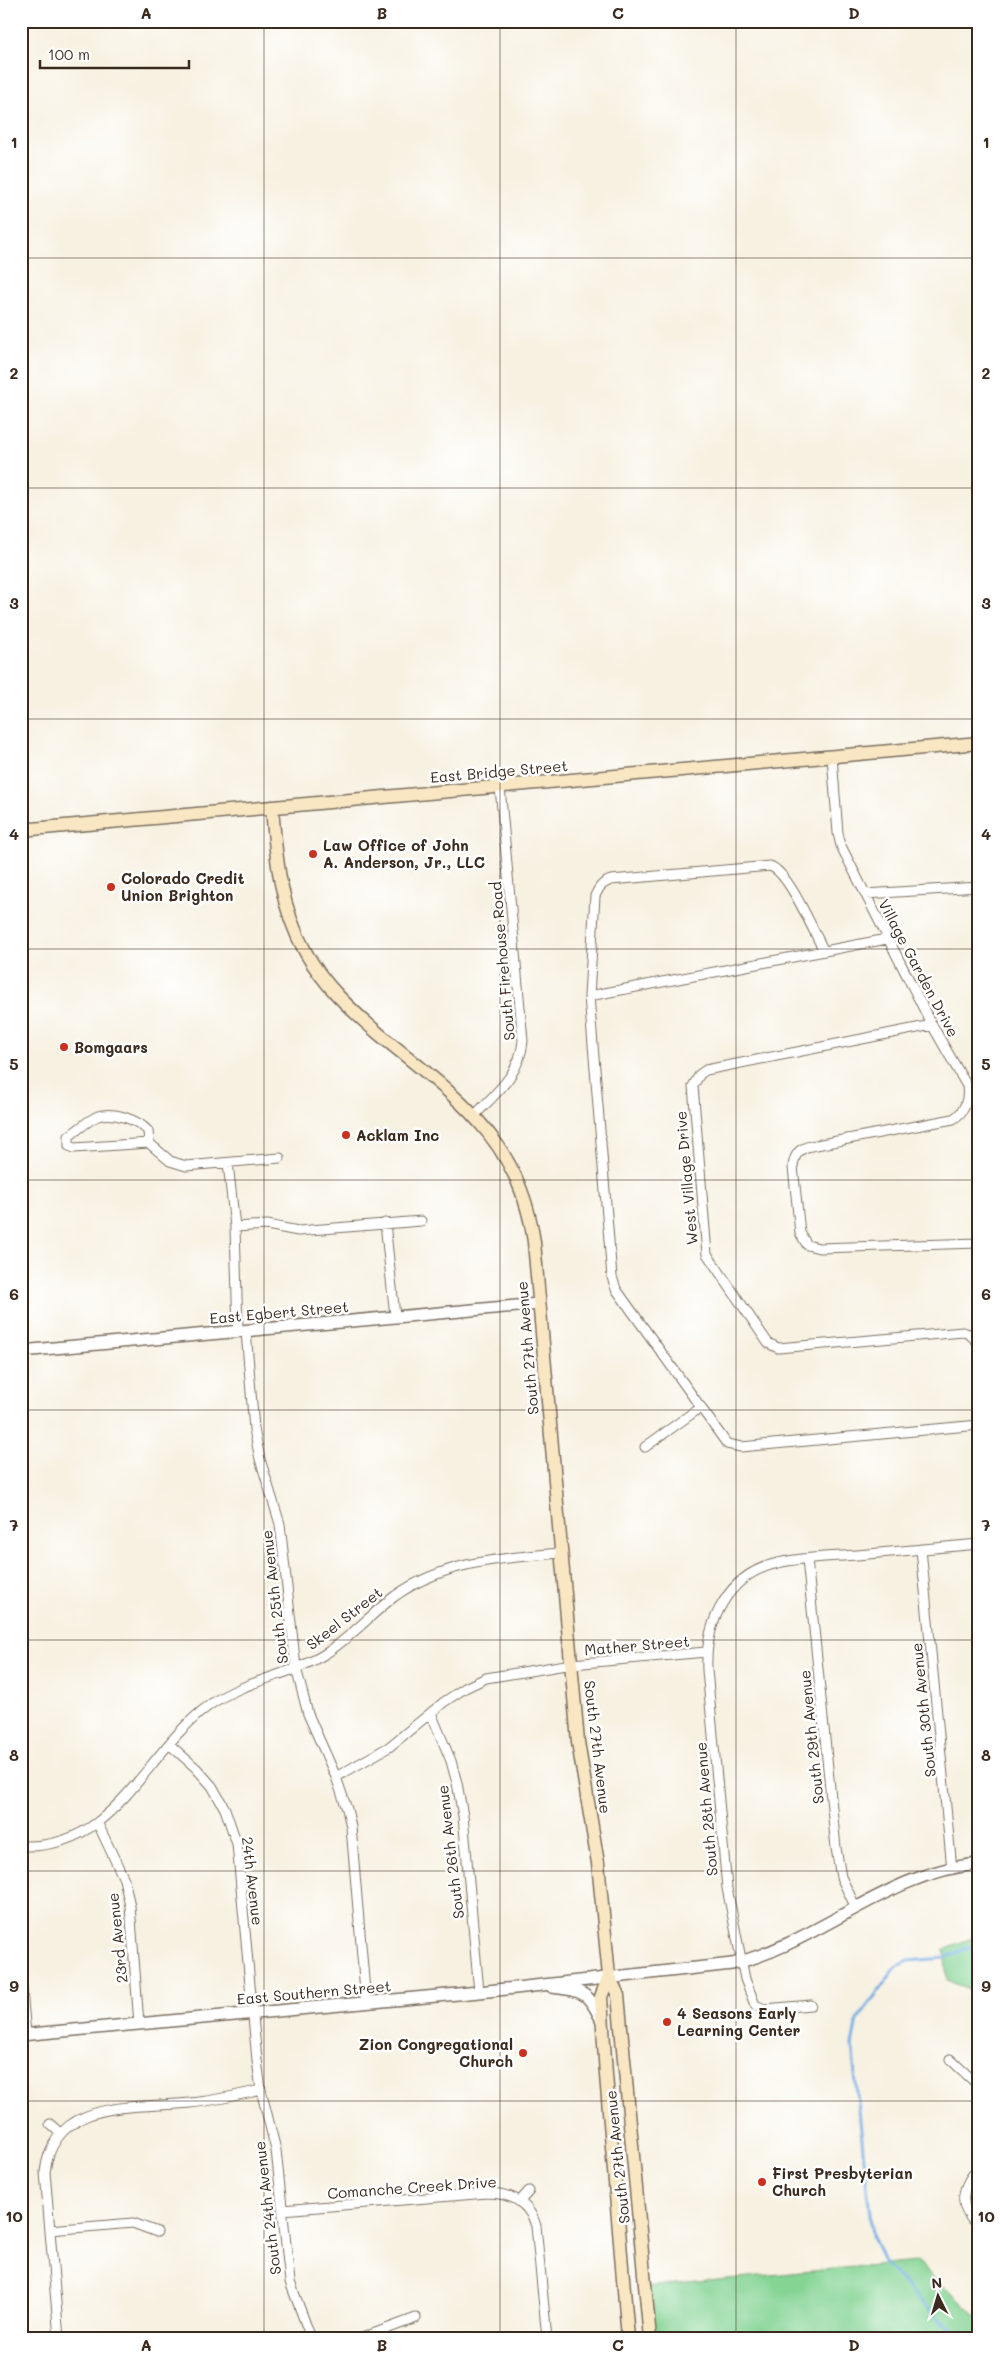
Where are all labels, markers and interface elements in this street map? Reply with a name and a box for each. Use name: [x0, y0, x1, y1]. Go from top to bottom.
text: A: [140, 2, 152, 23]
text: B: [377, 2, 387, 23]
text: C: [612, 2, 624, 23]
text: D: [848, 2, 860, 23]
scale bar: [40, 38, 189, 70]
text: 100 m: [48, 44, 90, 64]
text: 1: [10, 131, 18, 152]
text: 1: [982, 131, 990, 152]
text: 2: [10, 362, 19, 383]
text: 2: [982, 362, 991, 383]
text: 3: [9, 592, 19, 613]
text: 3: [981, 592, 991, 613]
street label: East Bridge Street: [429, 755, 569, 787]
text: 4: [9, 823, 19, 844]
text: 4: [981, 823, 991, 844]
place label: Law Office of John A. Anderson, Jr., LLC: [323, 835, 485, 872]
marker: Law Office of John A. Anderson, Jr., LLC: [307, 848, 319, 860]
place label: Colorado Credit Union Brighton: [121, 868, 245, 905]
marker: Colorado Credit Union Brighton: [105, 881, 117, 893]
street label: South Firehouse Road: [485, 881, 519, 1041]
street label: Village Garden Drive: [874, 896, 964, 1040]
place label: Bomgaars: [74, 1037, 148, 1057]
marker: Bomgaars: [58, 1041, 70, 1053]
text: 5: [9, 1053, 19, 1074]
text: 5: [981, 1053, 991, 1074]
street label: West Village Drive: [670, 1110, 702, 1246]
place label: Acklam Inc: [356, 1125, 439, 1145]
marker: Acklam Inc: [340, 1129, 352, 1141]
street label: South 27th Avenue: [511, 1280, 543, 1416]
text: 6: [9, 1283, 19, 1304]
text: 6: [981, 1283, 991, 1304]
street label: East Egbert Street: [209, 1296, 349, 1328]
text: 7: [10, 1514, 19, 1535]
text: 7: [982, 1514, 991, 1535]
street label: South 25th Avenue: [256, 1529, 292, 1665]
street label: Skeel Street: [302, 1582, 386, 1654]
street label: Mather Street: [583, 1630, 691, 1660]
street label: South 30th Avenue: [906, 1642, 940, 1778]
street label: South 29th Avenue: [794, 1669, 828, 1805]
street label: South 27th Avenue: [580, 1679, 616, 1815]
street label: South 28th Avenue: [690, 1741, 722, 1877]
text: 8: [9, 1744, 19, 1765]
text: 8: [981, 1744, 991, 1765]
street label: South 26th Avenue: [432, 1784, 468, 1920]
street label: 24th Avenue: [238, 1836, 268, 1926]
street label: 23rd Avenue: [102, 1892, 132, 1984]
text: 9: [9, 1975, 19, 1996]
street label: East Southern Street: [236, 1975, 392, 2009]
text: 9: [981, 1975, 991, 1996]
place label: 4 Seasons Early Learning Center: [677, 2003, 801, 2040]
marker: 4 Seasons Early Learning Center: [661, 2016, 673, 2028]
place label: Zion Congregational Church: [359, 2034, 513, 2071]
marker: Zion Congregational Church: [517, 2047, 529, 2059]
street label: South 27th Avenue: [600, 2089, 634, 2225]
street label: South 24th Avenue: [249, 2140, 285, 2276]
place label: First Presbyterian Church: [772, 2163, 913, 2200]
street label: Comanche Creek Drive: [327, 2171, 497, 2203]
marker: First Presbyterian Church: [756, 2176, 768, 2188]
text: 10: [5, 2205, 23, 2226]
text: 10: [977, 2205, 995, 2226]
north arrow: [912, 2272, 962, 2322]
text: N: [931, 2273, 943, 2292]
text: A: [140, 2334, 152, 2355]
text: B: [377, 2334, 387, 2355]
text: C: [612, 2334, 624, 2355]
text: D: [848, 2334, 860, 2355]

